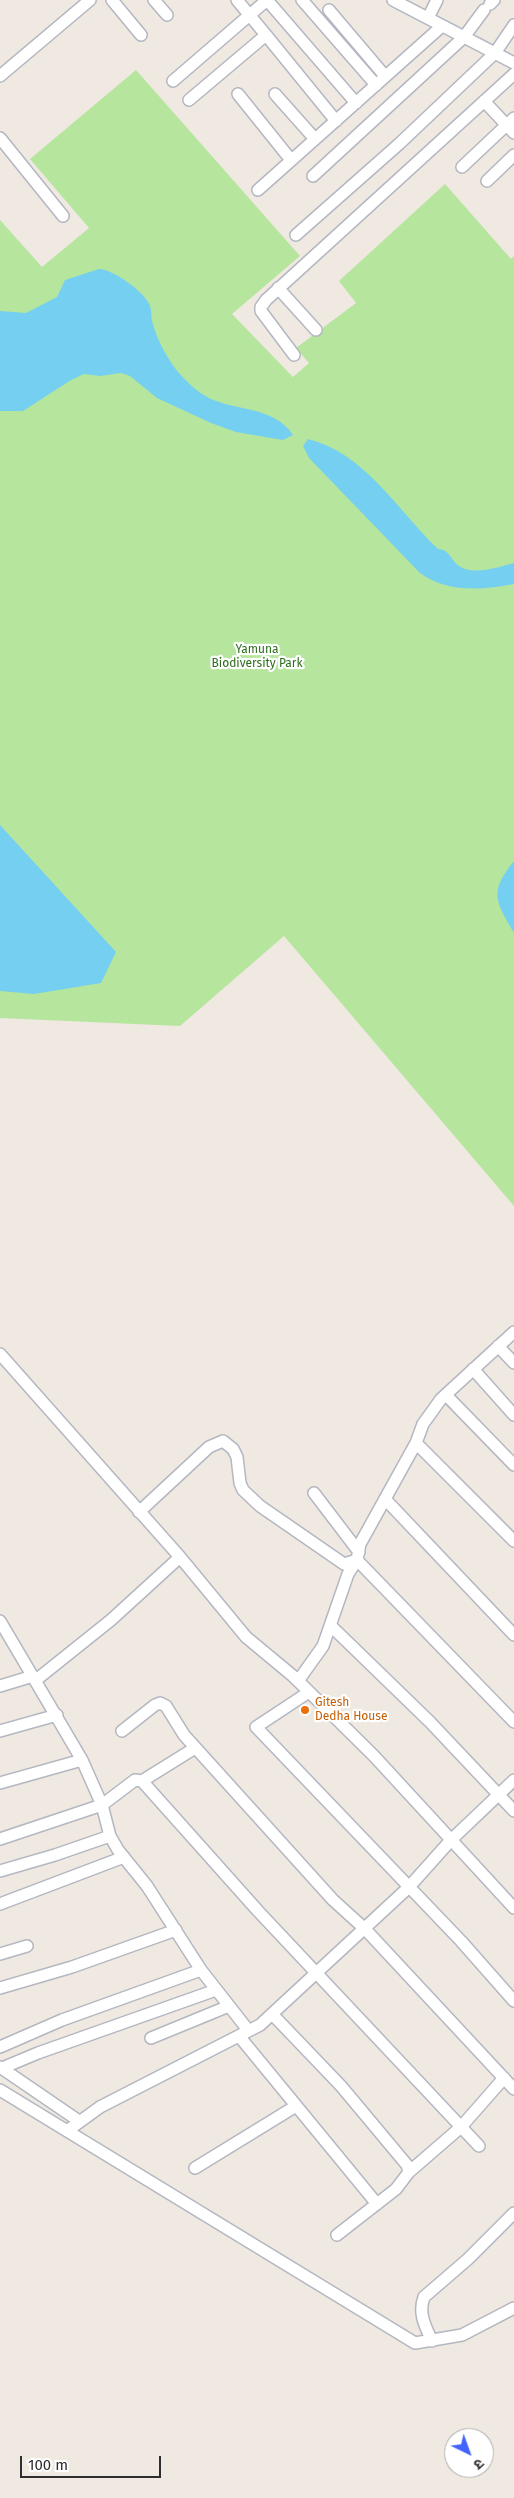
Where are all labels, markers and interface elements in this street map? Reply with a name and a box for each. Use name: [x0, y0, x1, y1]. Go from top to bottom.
park label: Yamuna Biodiversity Park: [211, 643, 303, 671]
place label: Gitesh Dedha House: [315, 1696, 387, 1724]
marker: Gitesh Dedha House: [299, 1704, 311, 1716]
north arrow: [444, 2428, 494, 2478]
scale bar: [22, 2446, 164, 2478]
text: उ: [470, 2455, 487, 2473]
text: 100 m: [28, 2456, 68, 2474]

